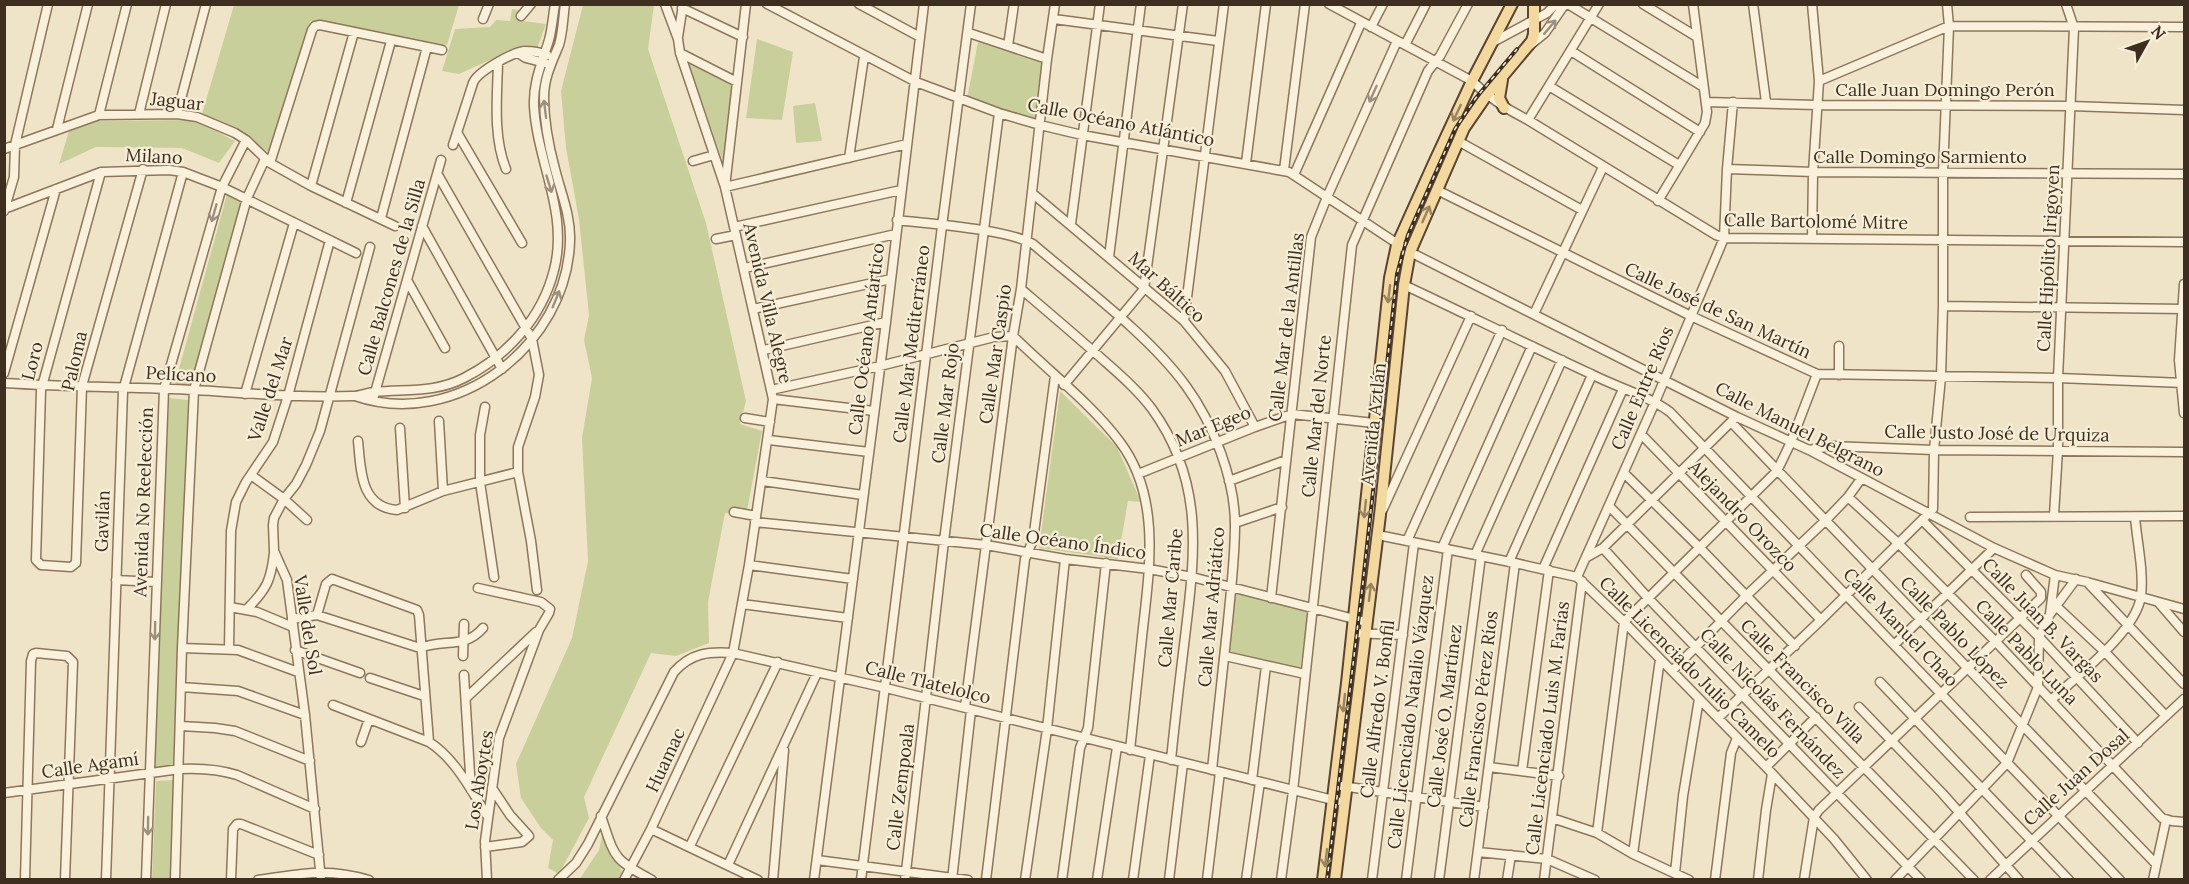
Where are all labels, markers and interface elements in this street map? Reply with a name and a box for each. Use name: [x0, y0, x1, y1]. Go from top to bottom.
north arrow: [2117, 12, 2177, 72]
one-way arrow: [1543, 19, 1556, 35]
text: N: [2147, 21, 2170, 44]
street label: Calle Juan Domingo Perón: [1835, 78, 2055, 101]
one-way arrow: [1366, 85, 1378, 103]
street label: Jaguar: [148, 87, 205, 115]
street label: Calle Océano Atlántico: [1025, 93, 1217, 151]
one-way arrow: [539, 100, 550, 120]
one-way arrow: [1451, 103, 1463, 121]
street label: Milano: [125, 143, 183, 169]
street label: Calle Domingo Sarmiento: [1813, 145, 2027, 168]
street label: Calle Hipólito Irigoyen: [2032, 164, 2064, 352]
one-way arrow: [544, 174, 555, 193]
street label: Calle Balcones de la Silla: [352, 176, 430, 378]
one-way arrow: [208, 203, 220, 222]
one-way arrow: [1422, 205, 1433, 223]
street label: Calle Bartolomé Mitre: [1724, 208, 1909, 234]
street label: Avenida Villa Alegre: [738, 219, 798, 386]
street label: Calle Mar de la Antillas: [1263, 231, 1309, 423]
street label: Calle Océano Antártico: [843, 242, 889, 436]
street label: Calle Mar Mediterráneo: [887, 244, 935, 444]
street label: Mar Báltico: [1124, 246, 1210, 328]
street label: Calle José de San Martín: [1621, 257, 1815, 363]
street label: Calle Mar Caspio: [974, 283, 1016, 425]
one-way arrow: [1383, 284, 1394, 303]
one-way arrow: [551, 290, 562, 309]
street label: Calle Entre Ríos: [1606, 323, 1678, 453]
street label: Paloma: [56, 329, 92, 393]
street label: Calle Mar del Norte: [1296, 333, 1336, 498]
street label: Valle del Mar: [242, 334, 298, 445]
street label: Loro: [16, 339, 48, 383]
street label: Calle Mar Rojo: [926, 341, 964, 465]
street label: Pelícano: [145, 361, 217, 387]
street label: Avenida Aztlán: [1355, 361, 1391, 488]
street label: Calle Manuel Belgrano: [1711, 376, 1889, 482]
street label: Mar Egeo: [1172, 400, 1254, 452]
street label: Avenida No Reelección: [128, 407, 158, 598]
street label: Calle Justo José de Urquiza: [1884, 420, 2110, 446]
street label: Alejandro Orozco: [1683, 455, 1802, 577]
street label: Gavilán: [89, 490, 115, 552]
one-way arrow: [1359, 498, 1370, 518]
street label: Calle Océano Índico: [978, 518, 1148, 564]
street label: Calle Mar Adriático: [1193, 526, 1229, 688]
street label: Calle Mar Caribe: [1152, 527, 1188, 668]
street label: Calle Juan B. Vargas: [1977, 553, 2109, 687]
street label: Calle Manuel Chao: [1838, 563, 1964, 691]
street label: Calle Licenciado Julio Camelo: [1594, 571, 1786, 763]
street label: Calle Pablo López: [1895, 571, 2015, 693]
street label: Valle del Sol: [289, 572, 327, 677]
street label: Calle Licenciado Natalio Vázquez: [1382, 574, 1438, 850]
one-way arrow: [1365, 583, 1376, 603]
street label: Calle Pablo Luna: [1971, 594, 2083, 710]
street label: Calle Licenciado Luis M. Farías: [1520, 600, 1574, 856]
street label: Calle Francisco Pérez Ríos: [1453, 609, 1503, 829]
street label: Calle Francisco Villa: [1736, 614, 1870, 748]
street label: Calle Alfredo V. Bonfil: [1355, 618, 1399, 800]
one-way arrow: [149, 621, 161, 641]
street label: Calle José O. Martínez: [1421, 623, 1467, 809]
street label: Calle Nicolás Fernández: [1695, 623, 1851, 783]
street label: Calle Tlatelolco: [863, 655, 993, 709]
one-way arrow: [1339, 692, 1350, 712]
street label: Calle Zempoala: [881, 722, 919, 852]
street label: Calle Juan Dosal: [2018, 723, 2134, 831]
street label: Huamac: [640, 724, 690, 796]
street label: Los Aboytes: [460, 728, 498, 832]
street label: Calle Agamí: [40, 747, 140, 783]
one-way arrow: [142, 816, 154, 836]
one-way arrow: [1320, 847, 1331, 867]

